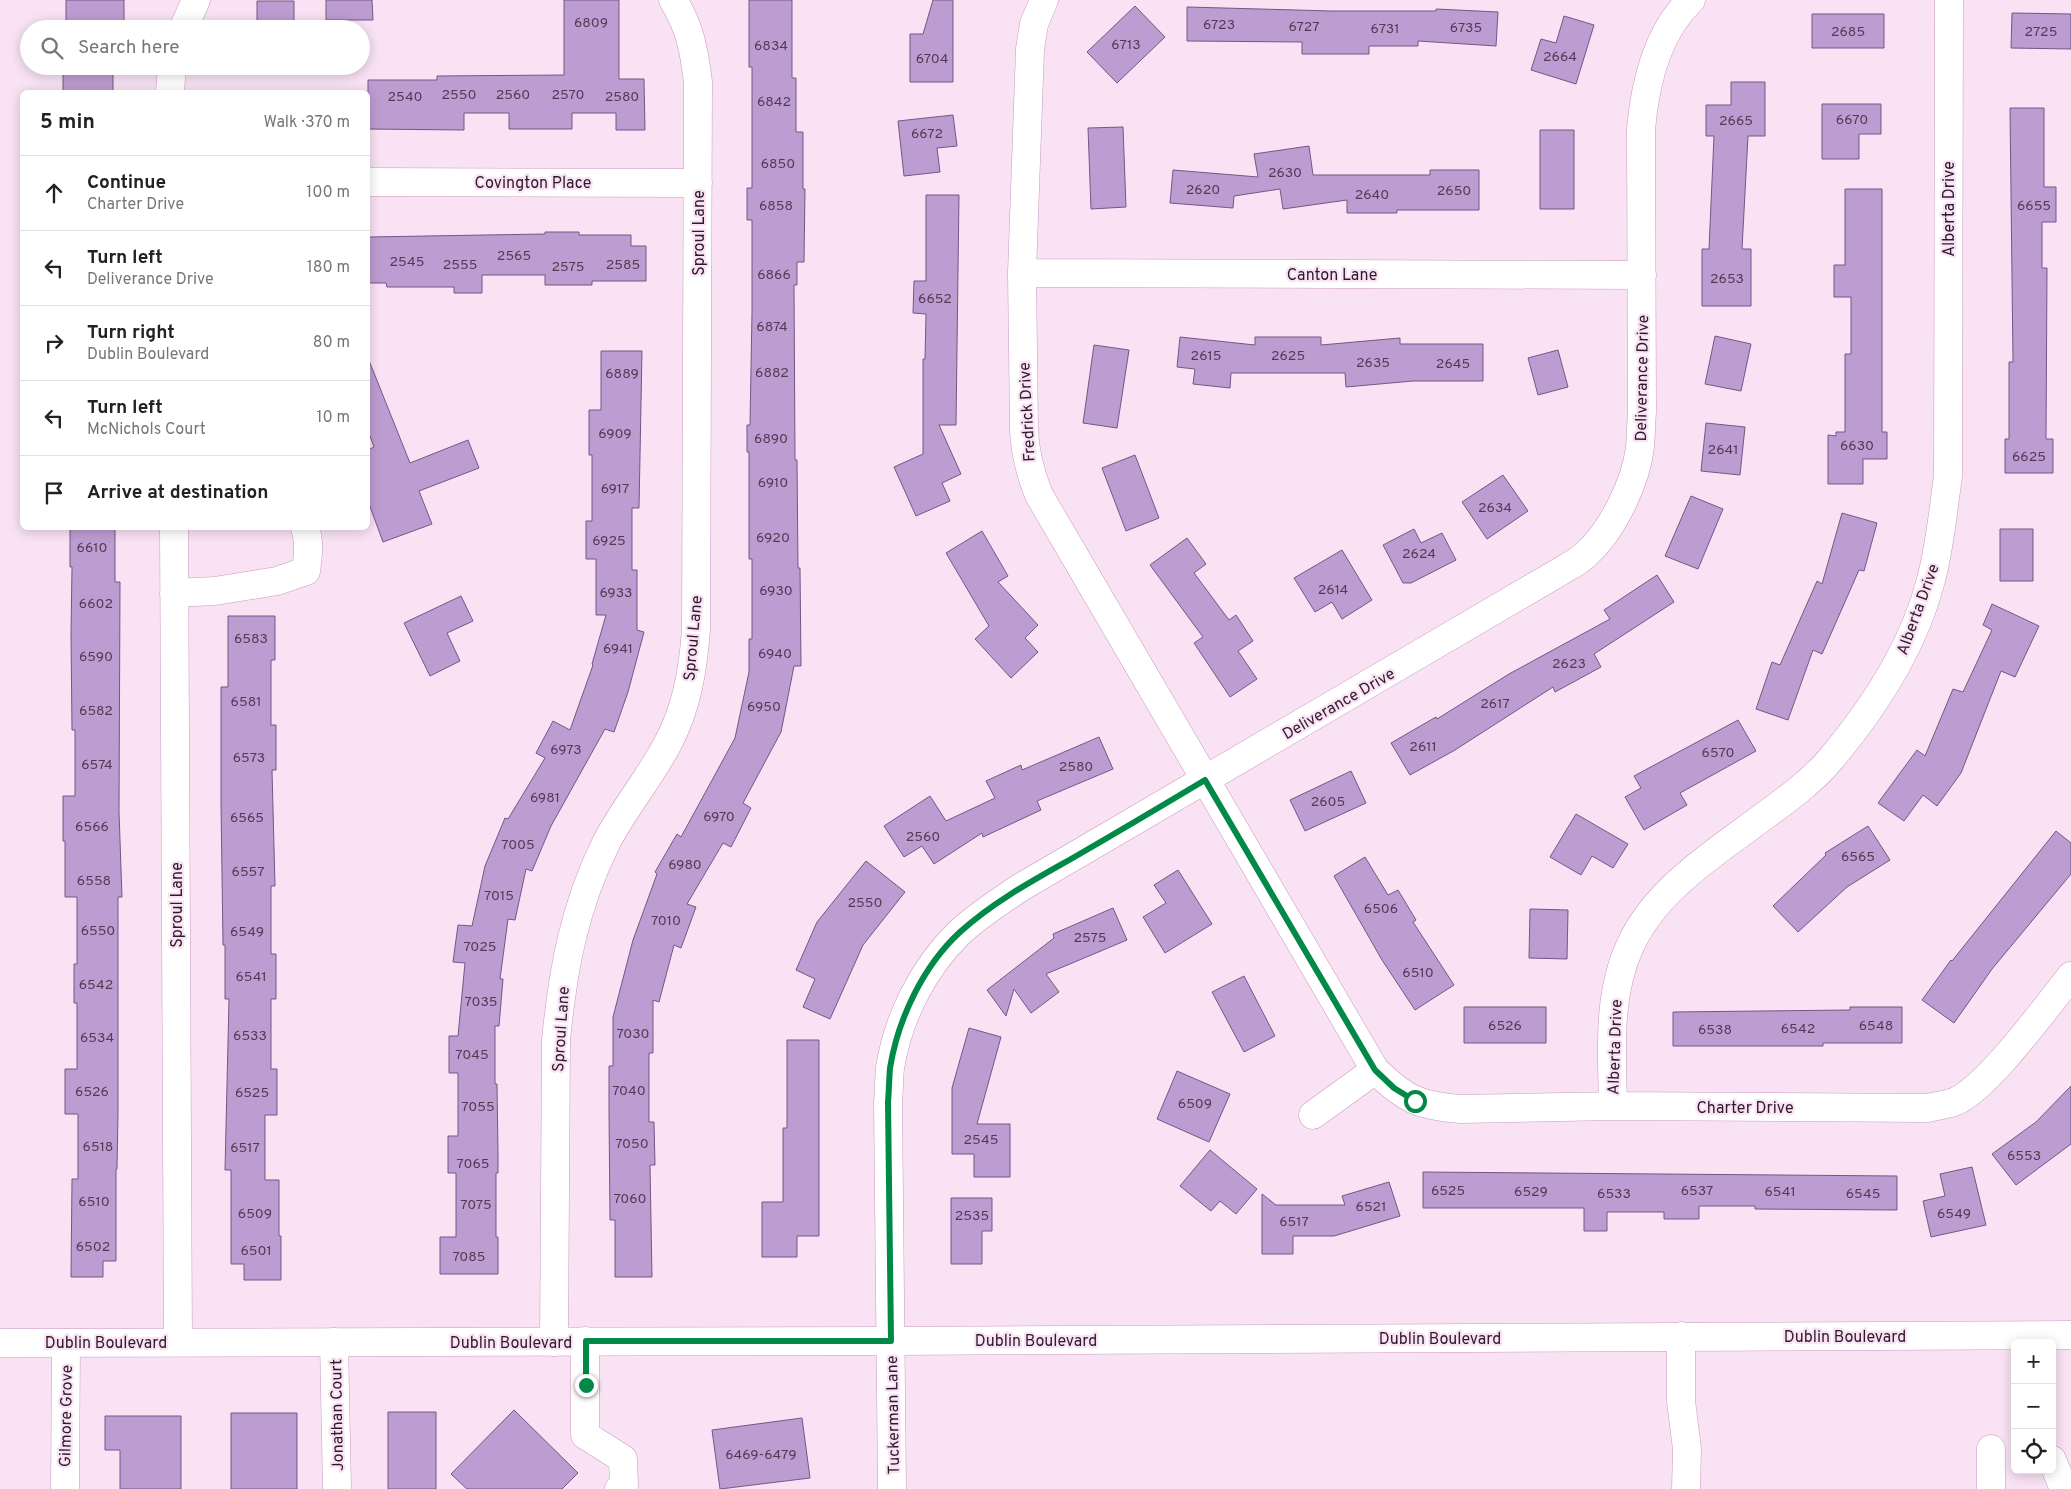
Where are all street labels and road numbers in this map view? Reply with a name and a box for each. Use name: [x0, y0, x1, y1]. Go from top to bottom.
street label: Alberta Drive: [1940, 161, 1960, 257]
street label: Covington Place: [475, 174, 591, 194]
street label: Sproul Lane: [690, 190, 710, 276]
street label: Canton Lane: [1287, 266, 1377, 286]
street label: Deliverance Drive: [1632, 315, 1654, 442]
street label: Fredrick Drive: [1015, 362, 1041, 462]
street label: Alberta Drive: [1893, 561, 1945, 658]
street label: Sproul Lane: [680, 595, 708, 682]
street label: Deliverance Drive: [1279, 664, 1399, 745]
street label: Sproul Lane: [168, 862, 188, 948]
street label: Sproul Lane: [549, 986, 575, 1073]
street label: Alberta Drive: [1604, 999, 1628, 1095]
street label: Charter Drive: [1696, 1099, 1794, 1119]
street label: Dublin Boulevard: [1784, 1328, 1906, 1348]
street label: Dublin Boulevard: [1379, 1330, 1501, 1350]
street label: Dublin Boulevard: [975, 1332, 1097, 1352]
street label: Dublin Boulevard: [45, 1334, 167, 1354]
street label: Dublin Boulevard: [450, 1334, 572, 1354]
street label: Tuckerman Lane: [883, 1355, 905, 1475]
street label: Jonathan Court: [327, 1359, 349, 1471]
street label: Gilmore Grove: [56, 1365, 78, 1467]

